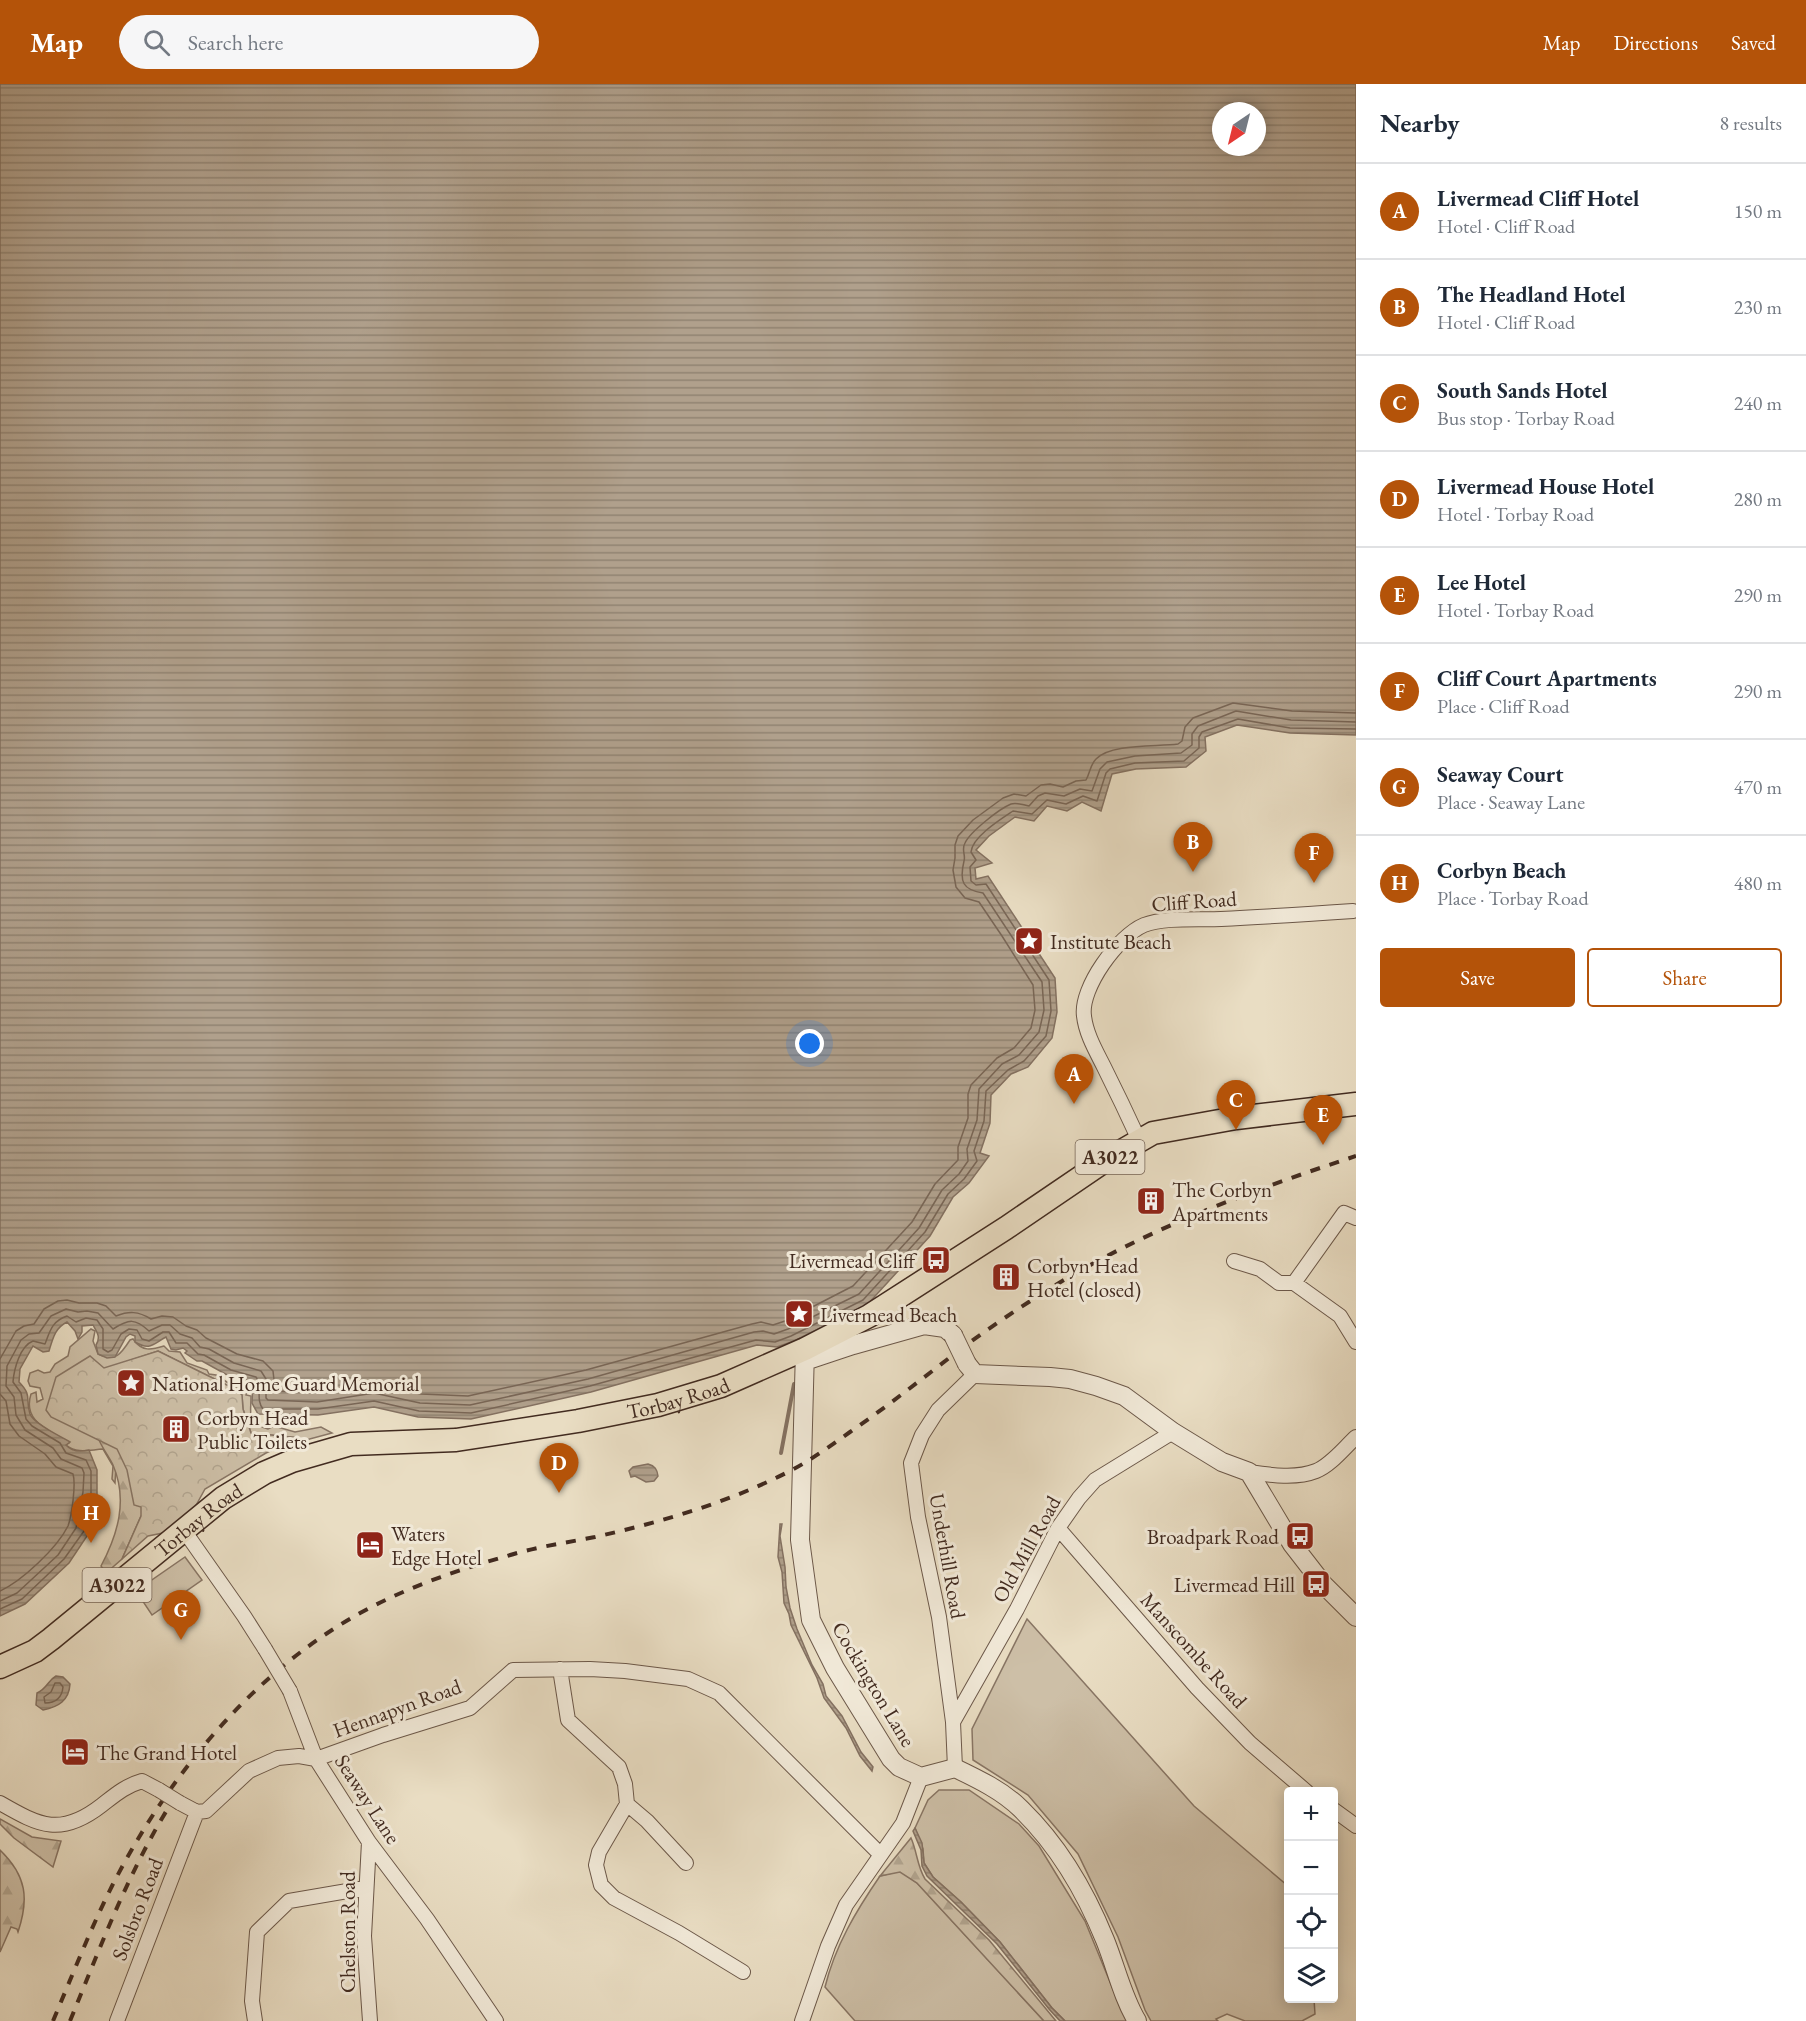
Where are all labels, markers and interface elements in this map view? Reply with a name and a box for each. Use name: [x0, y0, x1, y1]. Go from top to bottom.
search box: [119, 15, 539, 69]
text: Map: [30, 24, 83, 60]
icon: search: [140, 26, 173, 59]
text: Search here: [188, 28, 283, 57]
text: Map: [1543, 29, 1580, 56]
text: Directions: [1613, 29, 1698, 56]
text: Saved: [1731, 29, 1776, 56]
north arrow: [1212, 102, 1266, 156]
text: Nearby: [1380, 106, 1460, 140]
text: 8 results: [1719, 110, 1782, 136]
text: Livermead Cliff Hotel: [1437, 184, 1639, 213]
text: A: [1392, 198, 1407, 224]
text: 150 m: [1734, 198, 1782, 224]
text: Hotel · Cliff Road: [1437, 213, 1575, 239]
text: The Headland Hotel: [1437, 280, 1626, 309]
text: B: [1393, 294, 1406, 320]
text: 230 m: [1734, 294, 1782, 320]
text: Hotel · Cliff Road: [1437, 309, 1575, 335]
text: South Sands Hotel: [1437, 376, 1608, 405]
text: C: [1392, 390, 1407, 416]
text: 240 m: [1734, 390, 1782, 416]
text: Bus stop · Torbay Road: [1437, 405, 1615, 431]
text: Livermead House Hotel: [1437, 472, 1654, 501]
text: D: [1392, 486, 1407, 512]
text: 280 m: [1734, 486, 1782, 512]
text: Hotel · Torbay Road: [1437, 501, 1594, 527]
text: Lee Hotel: [1437, 568, 1526, 597]
text: E: [1394, 582, 1405, 608]
text: 290 m: [1734, 582, 1782, 608]
text: Hotel · Torbay Road: [1437, 597, 1594, 623]
text: Cliff Court Apartments: [1437, 664, 1657, 693]
text: F: [1394, 678, 1405, 704]
text: 290 m: [1734, 678, 1782, 704]
text: Place · Cliff Road: [1437, 693, 1570, 719]
text: Seaway Court: [1437, 760, 1563, 789]
text: G: [1392, 774, 1407, 800]
text: 470 m: [1734, 774, 1782, 800]
text: Place · Seaway Lane: [1437, 789, 1585, 815]
pin: B: [1174, 822, 1212, 872]
pin: F: [1294, 834, 1334, 883]
text: Corbyn Beach: [1437, 856, 1566, 885]
text: H: [1391, 870, 1408, 896]
text: 480 m: [1734, 870, 1782, 896]
street label: Cliff Road: [1150, 885, 1238, 917]
text: Place · Torbay Road: [1437, 885, 1589, 911]
place icon: Institute Beach: [1013, 925, 1045, 957]
place label: Institute Beach: [1050, 928, 1172, 955]
button: Save: [1380, 948, 1575, 1007]
button: Share: [1587, 948, 1782, 1007]
your location: [795, 1029, 824, 1058]
pin: A: [1054, 1054, 1094, 1104]
pin: C: [1216, 1080, 1256, 1130]
pin: E: [1304, 1096, 1342, 1145]
road number: A3022: [1076, 1140, 1144, 1174]
place label: The Corbyn Apartments: [1171, 1176, 1272, 1227]
building icon: The Corbyn Apartments: [1135, 1185, 1167, 1217]
bus stop icon: Livermead Cliff: [920, 1244, 952, 1276]
place label: Livermead Cliff: [789, 1247, 918, 1274]
place label: Corbyn Head Hotel (closed): [1027, 1252, 1141, 1303]
building icon: Corbyn Head Hotel (closed): [990, 1261, 1022, 1293]
place icon: Livermead Beach: [783, 1298, 815, 1330]
place label: Livermead Beach: [820, 1301, 957, 1328]
place icon: National Home Guard Memorial: [115, 1367, 147, 1399]
place label: National Home Guard Memorial: [152, 1370, 420, 1397]
street label: Torbay Road: [624, 1370, 734, 1424]
place label: Corbyn Head Public Toilets: [197, 1404, 309, 1455]
building icon: Corbyn Head Public Toilets: [160, 1413, 192, 1445]
pin: D: [540, 1444, 578, 1493]
street label: Torbay Road: [148, 1476, 247, 1563]
street label: Old Mill Road: [986, 1490, 1067, 1607]
street label: Underhill Road: [924, 1491, 972, 1621]
pin: H: [72, 1494, 110, 1543]
place label: Waters Edge Hotel: [391, 1520, 482, 1571]
bus stop icon: Broadpark Road: [1284, 1520, 1316, 1552]
place label: Broadpark Road: [1147, 1523, 1279, 1550]
hotel icon: Waters Edge Hotel: [354, 1529, 386, 1561]
road number: A3022: [82, 1568, 152, 1602]
bus stop icon: Livermead Hill: [1300, 1568, 1332, 1600]
place label: Livermead Hill: [1174, 1571, 1295, 1598]
street label: Manscombe Road: [1135, 1586, 1253, 1714]
pin: G: [162, 1590, 201, 1640]
street label: Cockington Lane: [826, 1616, 922, 1752]
street label: Hennapyn Road: [329, 1672, 465, 1744]
hotel icon: The Grand Hotel: [59, 1736, 91, 1768]
place label: The Grand Hotel: [96, 1739, 237, 1766]
street label: Seaway Lane: [329, 1749, 407, 1849]
map controls: [1284, 1787, 1338, 2003]
button: +: [1284, 1787, 1338, 1841]
button: −: [1284, 1841, 1338, 1895]
street label: Solsbro Road: [105, 1853, 169, 1964]
street label: Chelston Road: [334, 1871, 361, 1993]
button: locate: [1284, 1895, 1338, 1949]
button: layers: [1284, 1949, 1338, 2003]

